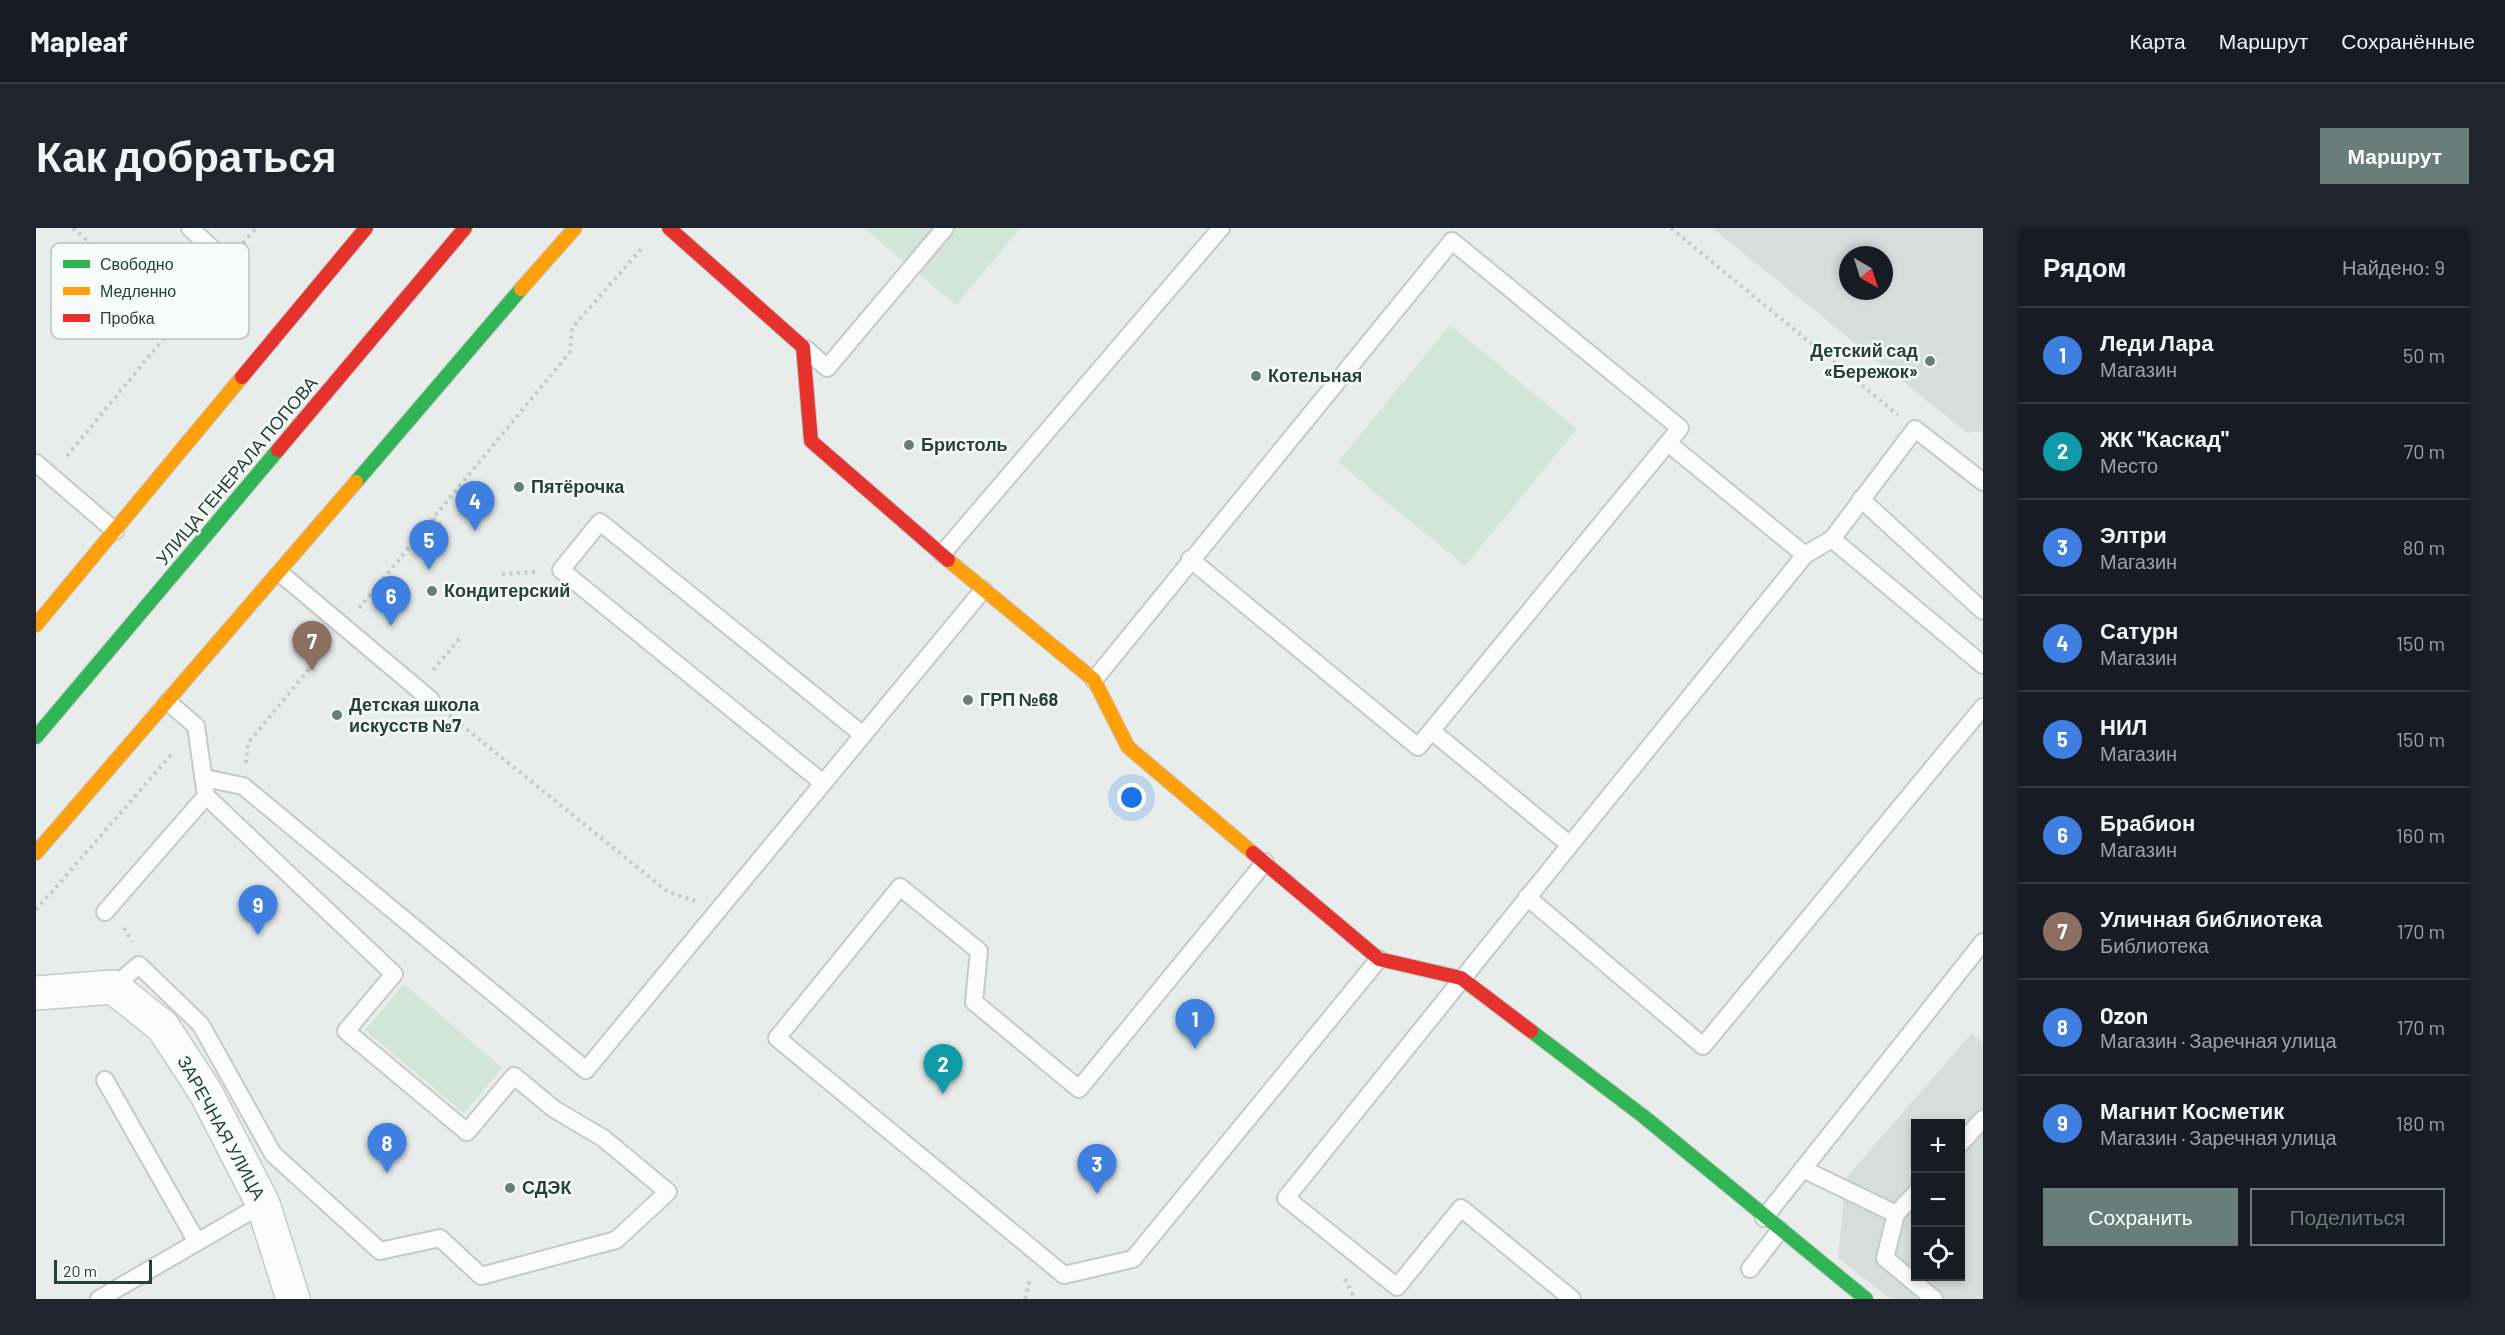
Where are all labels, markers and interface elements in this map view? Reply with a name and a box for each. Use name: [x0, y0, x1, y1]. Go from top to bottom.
text: Mapleaf: [30, 24, 128, 58]
text: Карта: [2130, 28, 2186, 53]
text: Маршрут: [2219, 28, 2308, 53]
text: Сохранённые: [2341, 28, 2475, 53]
button: Маршрут: [2320, 128, 2469, 184]
text: Как добраться: [36, 130, 336, 180]
legend: [51, 243, 249, 339]
north arrow: [1839, 246, 1893, 300]
text: Рядом: [2043, 251, 2126, 282]
text: Свободно: [100, 254, 174, 273]
text: Найдено: 9: [2342, 255, 2445, 279]
text: Медленно: [100, 281, 176, 300]
text: Пробка: [100, 308, 155, 327]
text: Леди Лара: [2100, 329, 2213, 355]
place label: Детский сад «Бережок»: [1810, 339, 1919, 382]
text: 1: [2059, 343, 2066, 367]
text: 50 m: [2403, 343, 2445, 367]
marker: Детский сад «Бережок»: [1923, 354, 1937, 368]
text: Магазин: [2100, 357, 2177, 381]
place label: Котельная: [1268, 364, 1362, 386]
marker: Котельная: [1249, 369, 1263, 383]
street label: УЛИЦА ГЕНЕРАЛА ПОПОВА: [151, 372, 322, 569]
text: ЖК "Каскад": [2100, 425, 2229, 451]
place label: Бристоль: [921, 433, 1008, 455]
marker: Бристоль: [902, 438, 916, 452]
text: 2: [2057, 439, 2068, 463]
text: 70 m: [2404, 439, 2445, 463]
text: Место: [2100, 453, 2158, 477]
place label: Пятёрочка: [531, 475, 625, 497]
marker: Пятёрочка: [512, 480, 526, 494]
pin: 4: [456, 482, 494, 531]
pin: 5: [410, 520, 448, 570]
text: Элтри: [2100, 521, 2167, 547]
text: 3: [2057, 535, 2068, 559]
text: 80 m: [2403, 535, 2445, 559]
text: Магазин: [2100, 549, 2177, 573]
pin: 6: [372, 576, 410, 626]
place label: Кондитерский: [444, 579, 570, 601]
marker: Кондитерский: [425, 584, 439, 598]
text: Сатурн: [2100, 617, 2178, 643]
pin: 7: [292, 622, 332, 671]
text: 4: [2056, 631, 2069, 655]
text: 150 m: [2396, 631, 2445, 655]
text: Магазин: [2100, 645, 2177, 669]
place label: ГРП №68: [980, 688, 1058, 710]
place label: Детская школа искусств №7: [349, 693, 480, 736]
marker: ГРП №68: [961, 693, 975, 707]
marker: Детская школа искусств №7: [330, 708, 344, 722]
text: НИЛ: [2100, 713, 2147, 739]
text: 5: [2057, 727, 2068, 751]
text: 150 m: [2396, 727, 2445, 751]
text: Магазин: [2100, 741, 2177, 765]
your location: [1117, 783, 1146, 812]
text: Брабион: [2100, 809, 2195, 835]
text: 6: [2057, 823, 2068, 847]
text: 160 m: [2396, 823, 2445, 847]
text: Магазин: [2100, 837, 2177, 861]
pin: 9: [238, 886, 278, 935]
text: Уличная библиотека: [2100, 905, 2322, 931]
text: 7: [2058, 919, 2067, 943]
text: 170 m: [2397, 919, 2445, 943]
text: Библиотека: [2100, 933, 2209, 957]
pin: 1: [1176, 1000, 1214, 1049]
text: Ozon: [2100, 1002, 2148, 1028]
text: 8: [2057, 1015, 2068, 1039]
text: 170 m: [2397, 1015, 2445, 1039]
text: Магазин · Заречная улица: [2100, 1028, 2337, 1052]
pin: 2: [924, 1044, 962, 1094]
street label: ЗАРЕЧНАЯ УЛИЦА: [173, 1052, 271, 1203]
text: Магнит Косметик: [2100, 1097, 2284, 1123]
text: 9: [2057, 1111, 2068, 1135]
text: 180 m: [2396, 1111, 2445, 1135]
map controls: [1911, 1119, 1965, 1281]
button: +: [1911, 1119, 1965, 1173]
pin: 8: [368, 1124, 406, 1173]
text: Магазин · Заречная улица: [2100, 1125, 2337, 1149]
pin: 3: [1078, 1144, 1116, 1194]
button: −: [1911, 1173, 1965, 1227]
place label: СДЭК: [522, 1176, 572, 1198]
marker: СДЭК: [503, 1181, 517, 1195]
button: Сохранить: [2043, 1188, 2238, 1246]
button: Поделиться: [2250, 1188, 2445, 1246]
button: locate: [1911, 1227, 1965, 1281]
scale bar: [54, 1257, 152, 1284]
text: 20 m: [63, 1261, 97, 1280]

